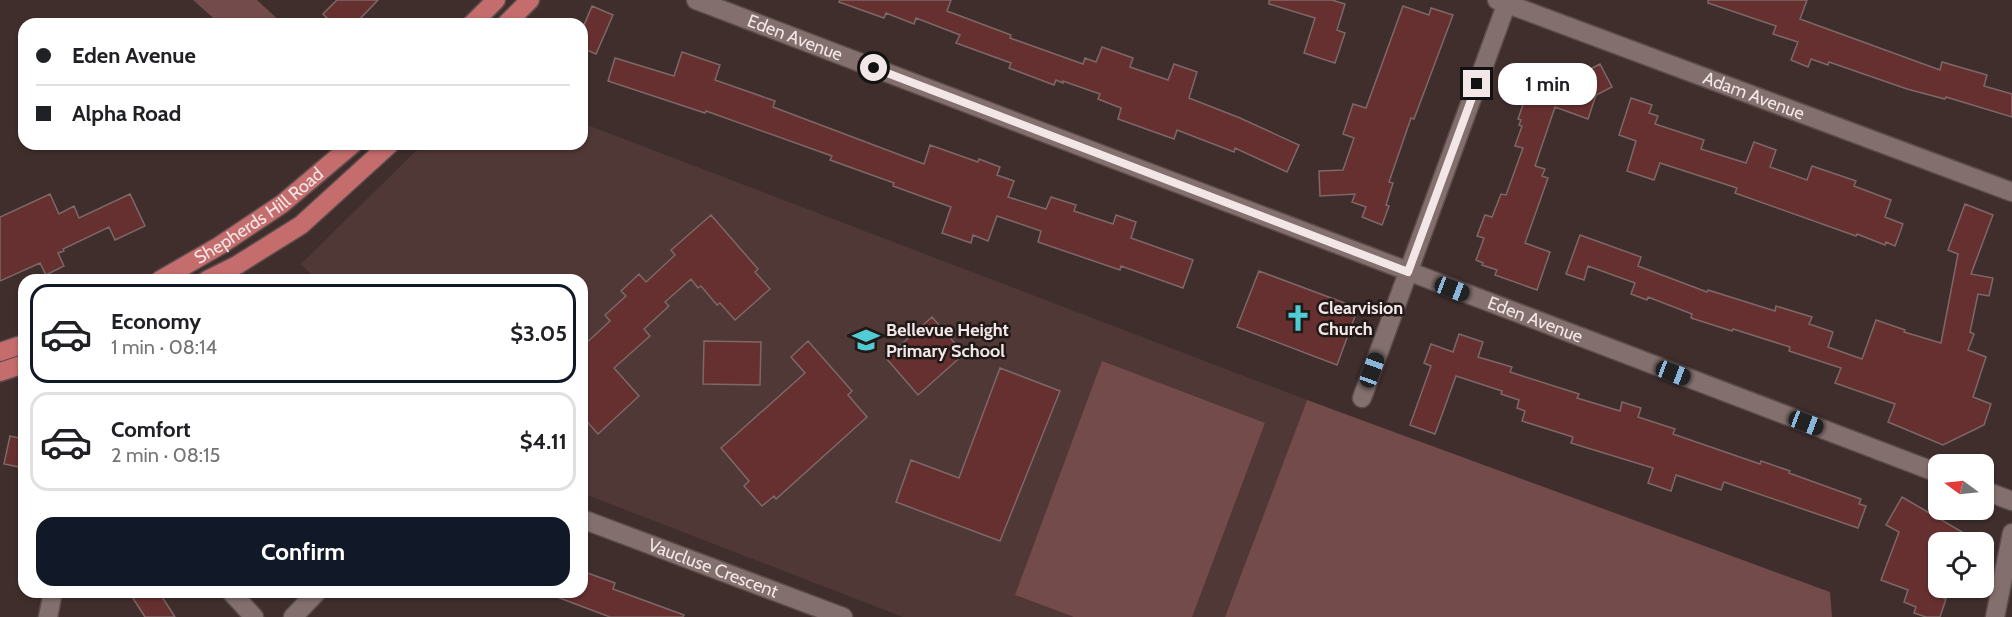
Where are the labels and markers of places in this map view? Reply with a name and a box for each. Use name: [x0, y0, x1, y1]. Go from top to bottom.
place label: Clearvision Church: [1318, 297, 1403, 340]
church icon: Clearvision Church: [1283, 303, 1313, 333]
place label: Bellevue Height Primary School: [886, 319, 1009, 362]
school or university icon: Bellevue Height Primary School: [851, 325, 881, 355]

